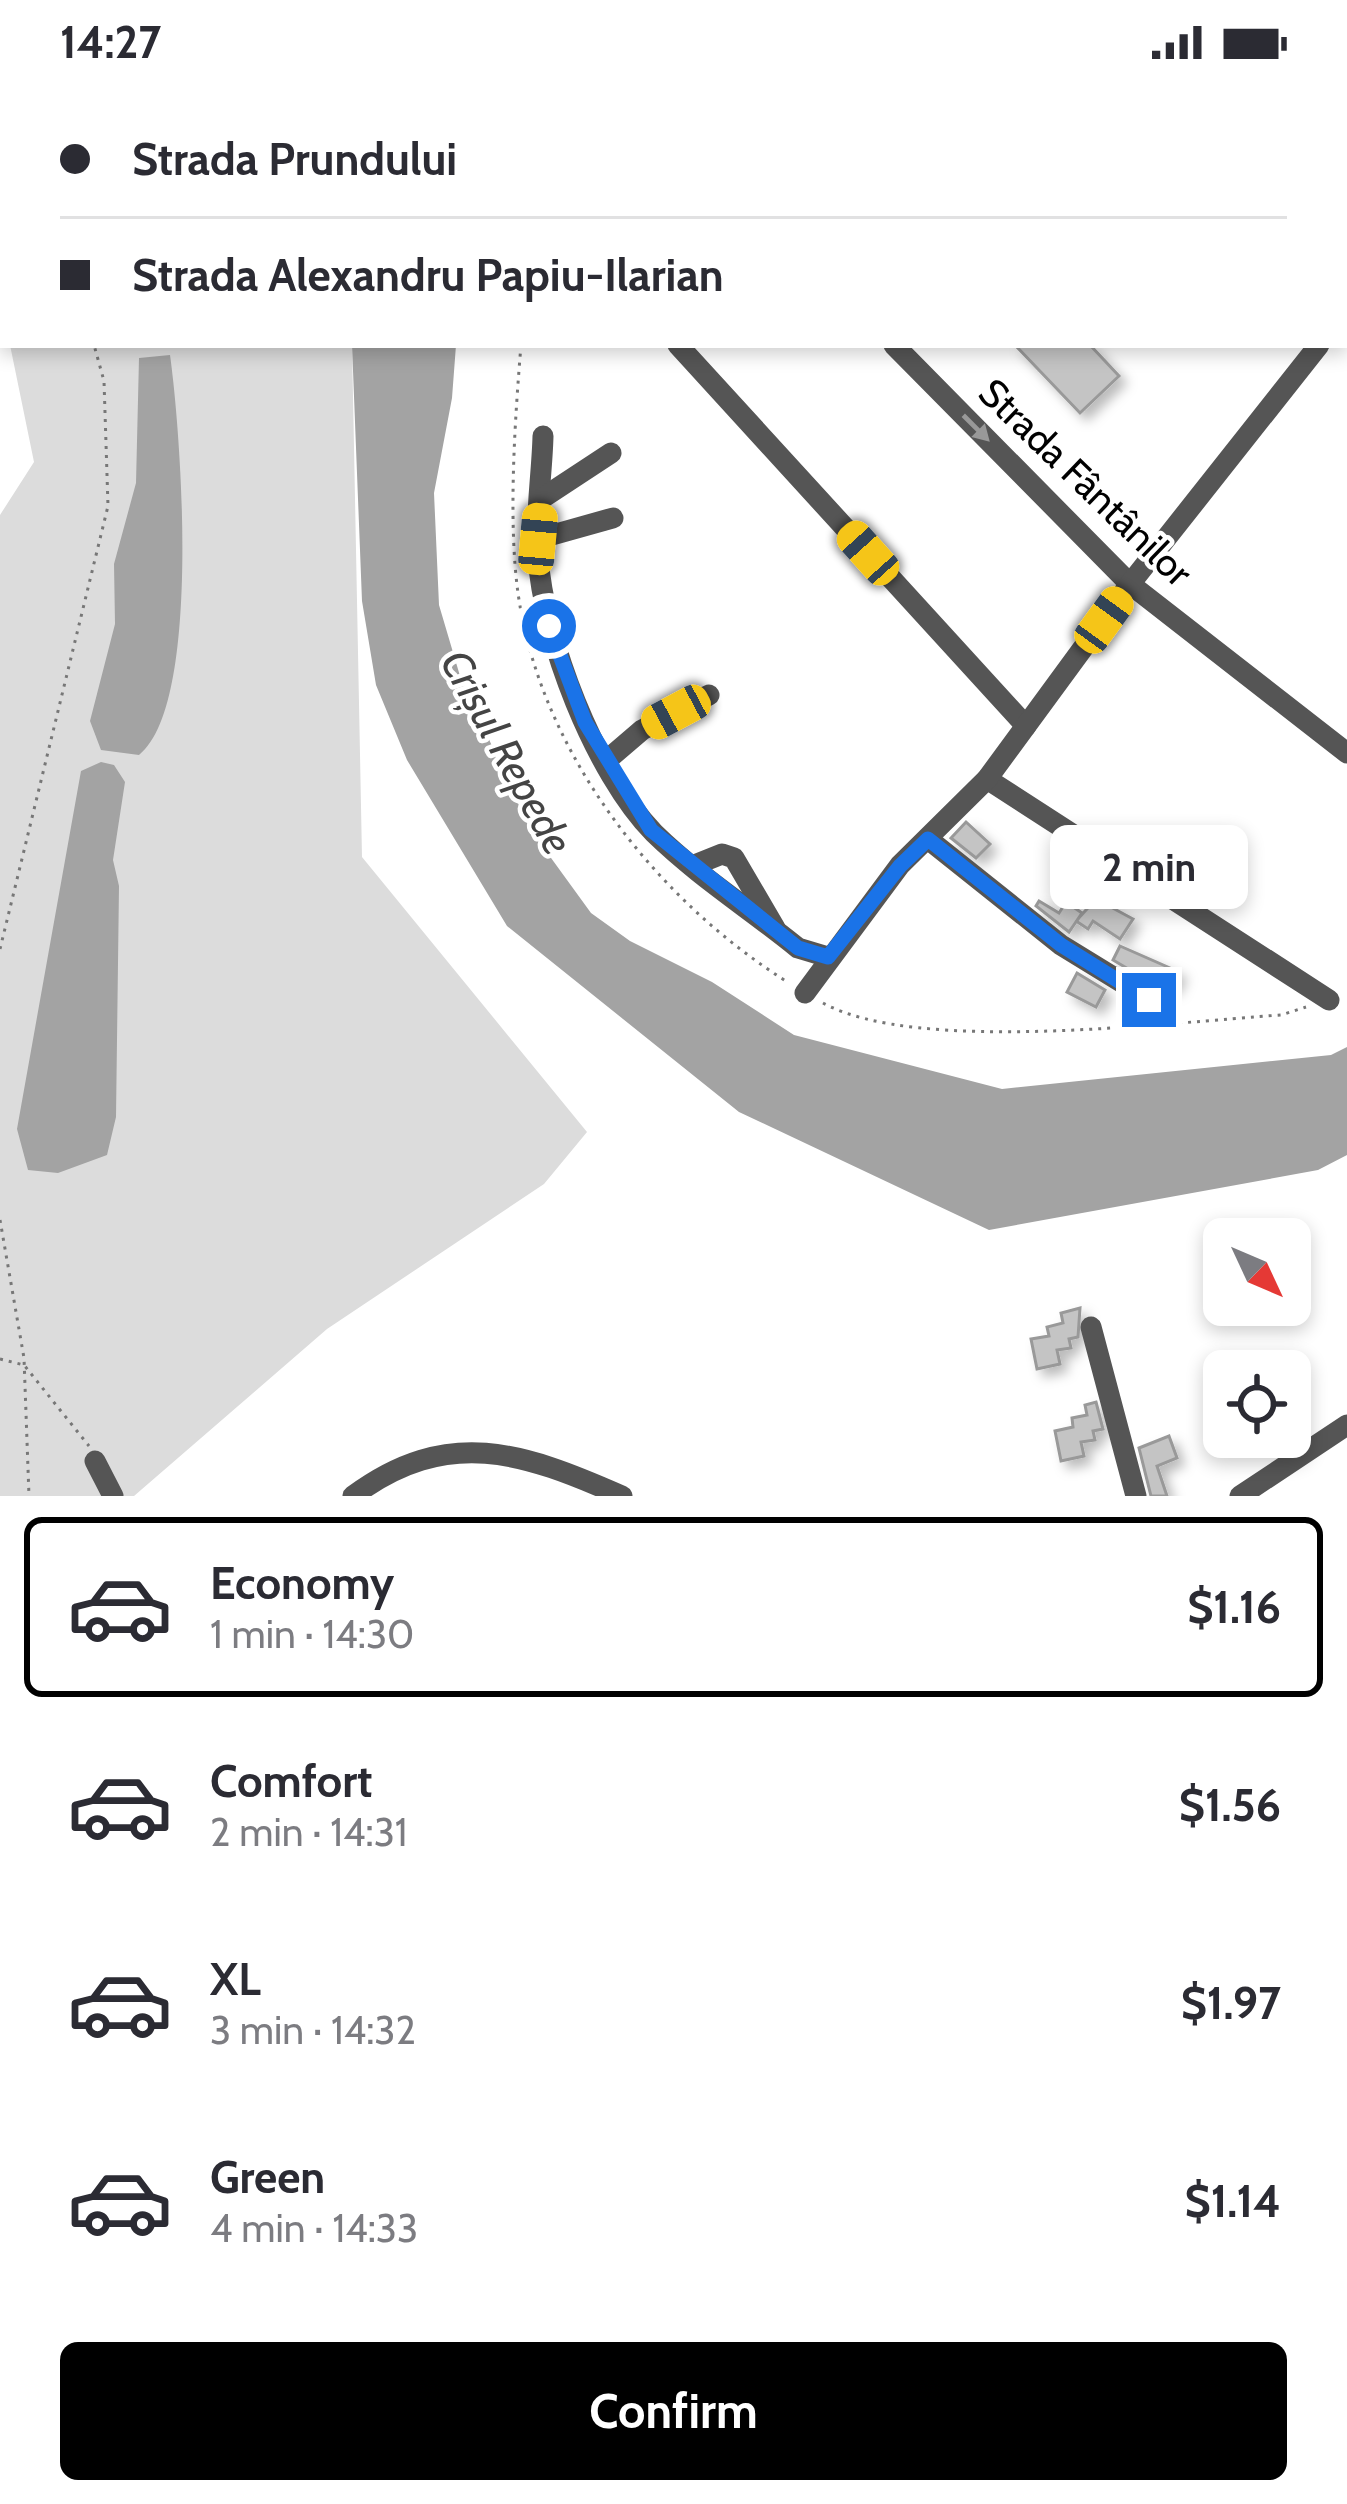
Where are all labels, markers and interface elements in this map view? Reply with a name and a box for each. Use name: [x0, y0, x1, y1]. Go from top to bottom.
text: 14:27: [60, 15, 161, 69]
text: Strada Prundului: [132, 132, 457, 186]
text: Strada Alexandru Papiu-Ilarian: [132, 248, 724, 302]
street label: Strada Fântânilor: [969, 368, 1203, 596]
one-way arrow: [962, 413, 990, 442]
car: [517, 502, 559, 576]
car: [831, 514, 905, 592]
car: [1068, 580, 1140, 660]
route start: [522, 599, 576, 653]
water label: Crișul Repede: [430, 641, 584, 863]
car: [636, 679, 716, 745]
callout: 2 min: [1050, 826, 1248, 910]
text: 2 min: [1102, 843, 1196, 891]
route end: [1122, 973, 1176, 1027]
north arrow: [1203, 1218, 1311, 1326]
map controls: [1203, 1218, 1311, 1458]
button: locate: [1203, 1350, 1311, 1458]
icon: car: [66, 1553, 174, 1661]
text: Economy: [210, 1556, 394, 1610]
text: $1.16: [1187, 1580, 1281, 1634]
text: 1 min · 14:30: [210, 1610, 414, 1658]
icon: car: [66, 1751, 174, 1859]
text: Comfort: [210, 1754, 373, 1808]
text: $1.56: [1179, 1778, 1281, 1832]
text: 2 min · 14:31: [210, 1808, 408, 1856]
icon: car: [66, 1949, 174, 2057]
text: XL: [210, 1952, 261, 2006]
text: $1.97: [1181, 1976, 1281, 2030]
text: 3 min · 14:32: [210, 2006, 416, 2054]
icon: car: [66, 2147, 174, 2255]
text: Green: [210, 2150, 325, 2204]
text: $1.14: [1185, 2174, 1281, 2228]
text: 4 min · 14:33: [210, 2204, 418, 2252]
button: Confirm: [60, 2342, 1287, 2480]

